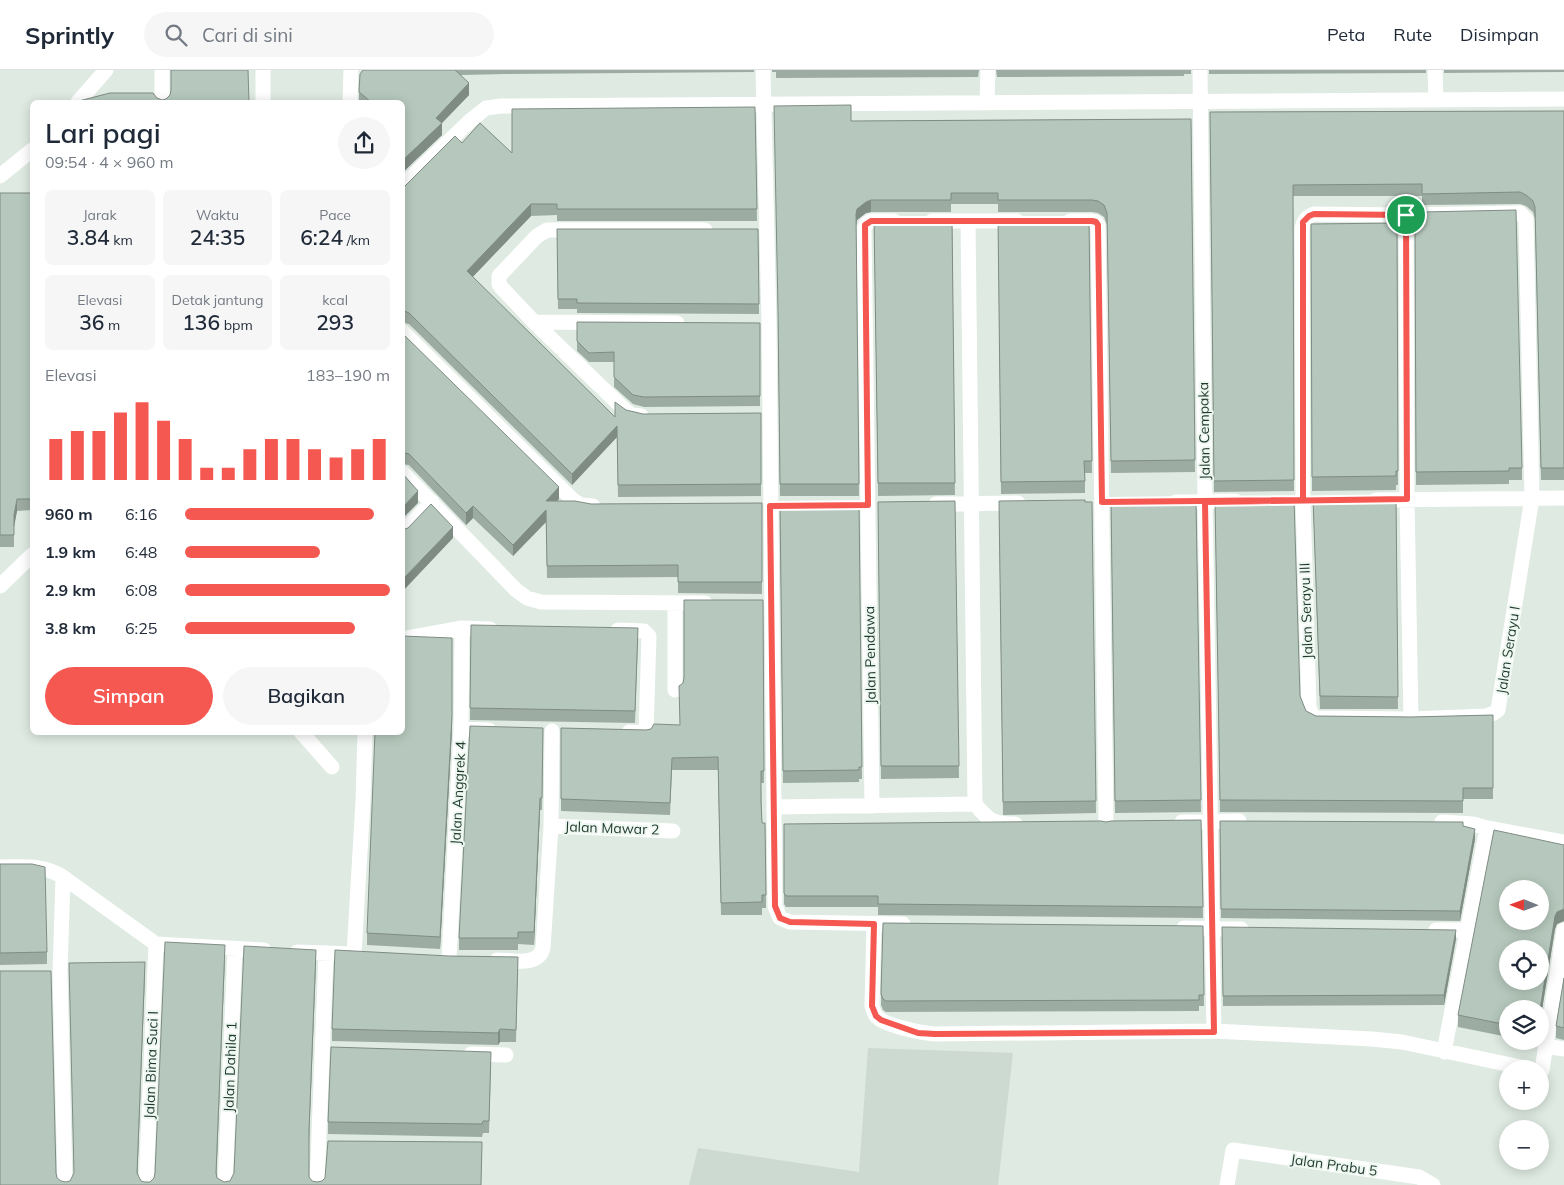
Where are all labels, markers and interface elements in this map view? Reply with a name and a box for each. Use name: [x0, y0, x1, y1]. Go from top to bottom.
search box: [144, 12, 494, 57]
text: Sprintly: [25, 20, 114, 50]
icon: search: [162, 21, 190, 49]
text: Cari di sini: [202, 23, 293, 47]
text: Peta: [1327, 23, 1365, 46]
text: Rute: [1393, 23, 1432, 46]
text: Disimpan: [1460, 23, 1539, 46]
text: Lari pagi: [45, 115, 161, 150]
button: share: [338, 117, 390, 169]
text: 09:54 · 4 × 960 m: [45, 152, 174, 172]
pin: [1385, 194, 1427, 236]
icon: arrive: [1392, 201, 1420, 229]
text: Jarak: [83, 206, 117, 224]
text: Waktu: [196, 206, 239, 224]
text: Pace: [319, 206, 351, 224]
text: 3.84: [67, 224, 110, 250]
text: 24:35: [190, 224, 245, 250]
text: 6:24: [300, 224, 343, 250]
text: km: [110, 231, 133, 249]
text: /km: [343, 231, 370, 249]
text: Elevasi: [77, 291, 122, 309]
text: Detak jantung: [172, 291, 263, 309]
text: kcal: [322, 291, 348, 309]
text: 36: [79, 309, 104, 335]
text: 136: [182, 309, 220, 335]
text: 293: [316, 309, 354, 335]
text: m: [104, 316, 120, 334]
text: bpm: [220, 316, 253, 334]
text: Elevasi: [45, 365, 97, 385]
text: 183–190 m: [306, 365, 390, 385]
street label: Jalan Cempaka: [1194, 382, 1214, 480]
text: 960 m: [45, 504, 93, 524]
text: 6:16: [125, 504, 157, 524]
text: 1.9 km: [45, 542, 96, 562]
text: 6:48: [125, 542, 157, 562]
street label: Jalan Serayu III: [1295, 563, 1317, 659]
text: 2.9 km: [45, 580, 96, 600]
text: 6:08: [125, 580, 157, 600]
street label: Jalan Serayu I: [1492, 605, 1524, 695]
street label: Jalan Pendawa: [860, 606, 880, 704]
text: 3.8 km: [45, 618, 96, 638]
text: 6:25: [125, 618, 157, 638]
button: Simpan: [45, 667, 213, 725]
button: Bagikan: [223, 667, 390, 725]
street label: Jalan Anggrek 4: [446, 740, 470, 845]
street label: Jalan Mawar 2: [564, 817, 660, 839]
north arrow: [1499, 880, 1549, 930]
map controls: [1499, 880, 1549, 1170]
button: locate: [1499, 940, 1549, 990]
button: layers: [1499, 1000, 1549, 1050]
street label: Jalan Bima Suci I: [140, 1011, 162, 1119]
street label: Jalan Dahila 1: [219, 1021, 241, 1113]
button: +: [1499, 1060, 1549, 1110]
button: −: [1499, 1120, 1549, 1170]
street label: Jalan Prabu 5: [1289, 1150, 1379, 1180]

